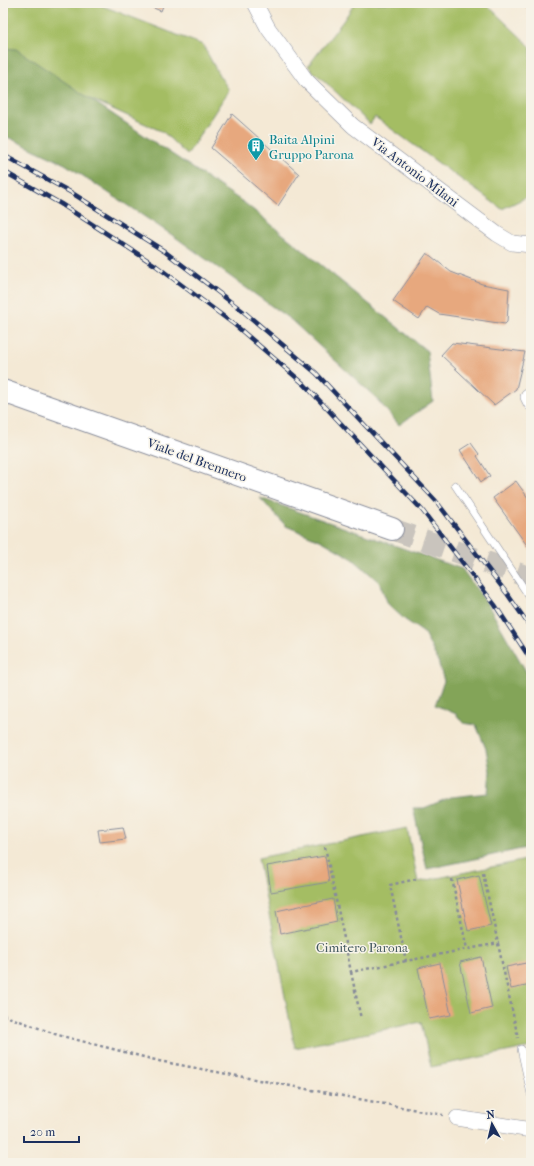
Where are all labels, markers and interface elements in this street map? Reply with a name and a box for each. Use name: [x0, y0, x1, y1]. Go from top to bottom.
place label: Baita Alpini Gruppo Parona: [269, 132, 355, 162]
street label: Via Antonio Milani: [368, 134, 462, 210]
building icon: Baita Alpini Gruppo Parona: [246, 136, 266, 161]
street label: Viale del Brennero: [144, 435, 249, 485]
park label: Cimitero Parona: [316, 940, 409, 955]
north arrow: [472, 1104, 512, 1144]
text: N: [486, 1107, 496, 1122]
scale bar: [24, 1118, 79, 1144]
text: 20 m: [30, 1125, 55, 1139]

